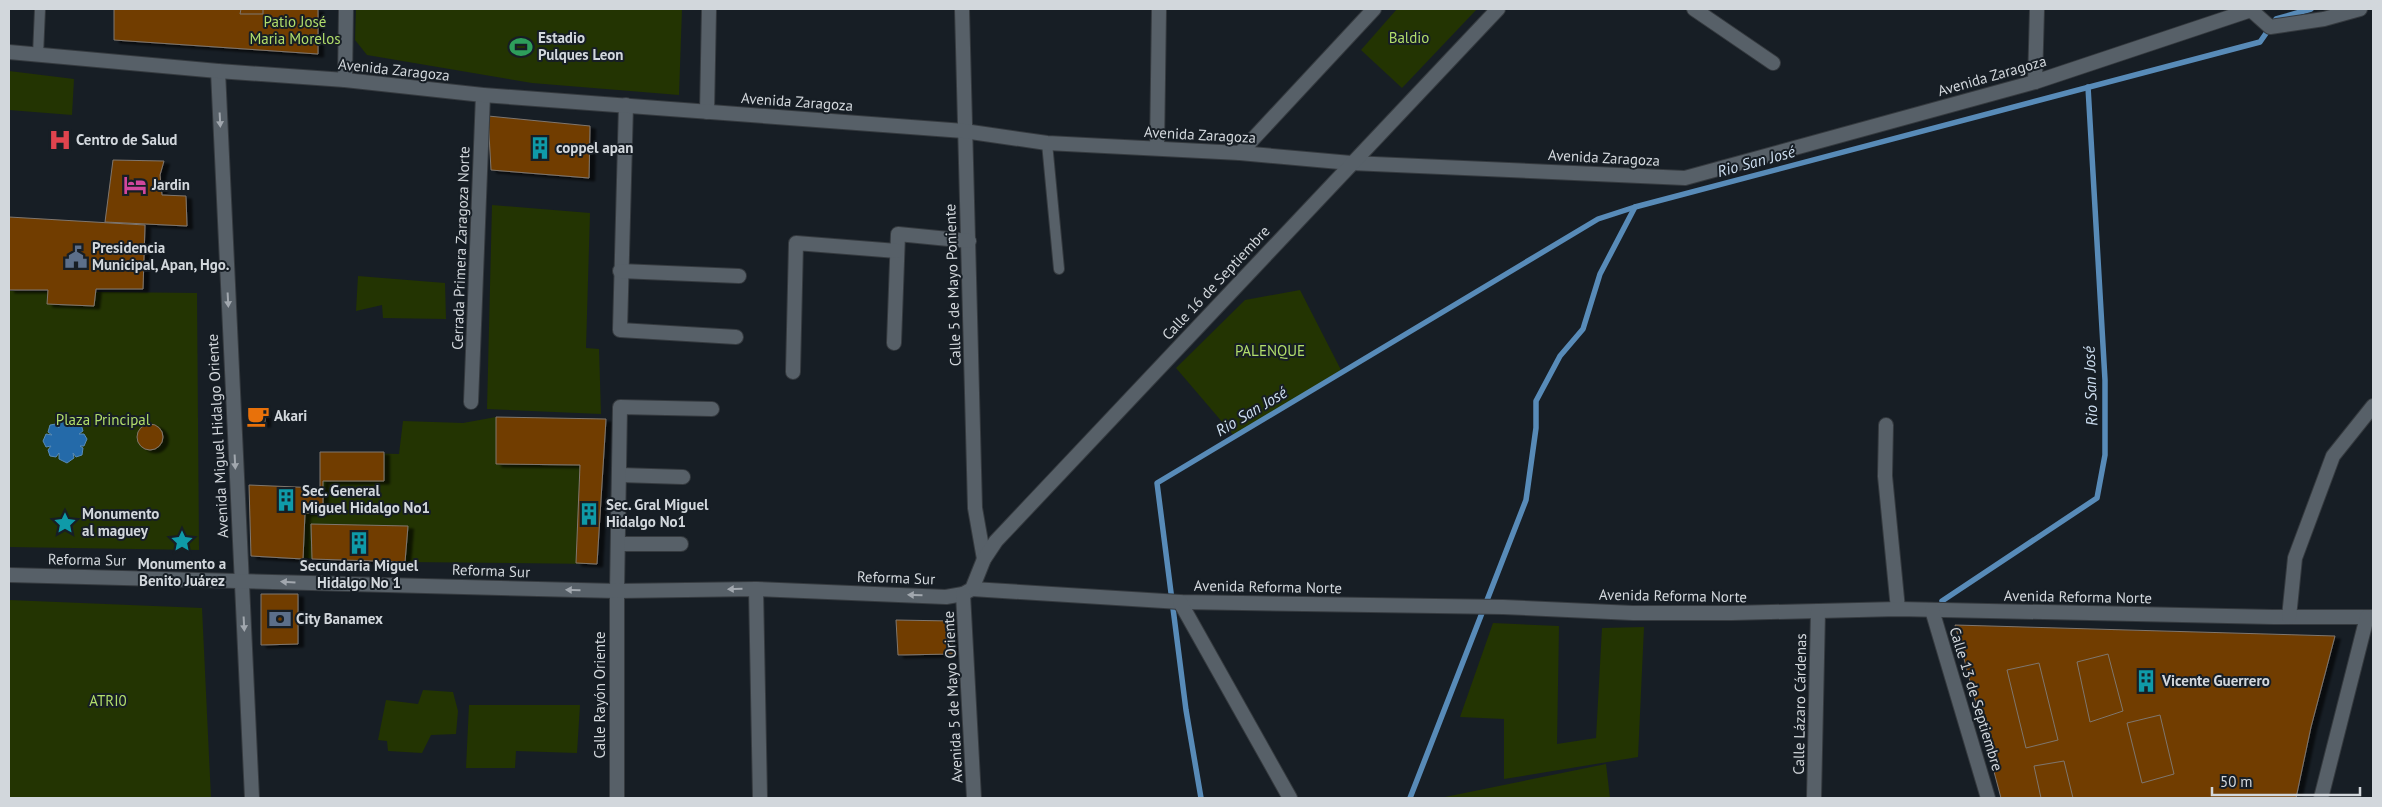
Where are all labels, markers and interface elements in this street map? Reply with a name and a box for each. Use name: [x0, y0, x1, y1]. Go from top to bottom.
park label: Patio José Maria Morelos: [249, 12, 341, 48]
place label: Estadio Pulques Leon: [538, 28, 623, 64]
park label: Baldio: [1389, 28, 1429, 47]
sports icon: Estadio Pulques Leon: [508, 34, 534, 60]
street label: Avenida Zaragoza: [1935, 51, 2048, 100]
street label: Avenida Zaragoza: [337, 54, 451, 85]
street label: Avenida Zaragoza: [740, 88, 854, 115]
one-way arrow: [216, 112, 224, 128]
street label: Avenida Zaragoza: [1144, 122, 1257, 147]
hospital icon: Centro de Salud: [47, 127, 73, 153]
place label: Centro de Salud: [76, 130, 177, 149]
building icon: coppel apan: [527, 135, 553, 161]
place label: coppel apan: [556, 138, 633, 157]
water label: Rio San José: [1715, 141, 1798, 181]
street label: Avenida Zaragoza: [1548, 145, 1661, 170]
street label: Cerrada Primera Zaragoza Norte: [447, 146, 474, 350]
hotel icon: Jardin: [122, 172, 148, 198]
place label: Jardin: [151, 175, 190, 194]
street label: Calle 5 de Mayo Poniente: [940, 203, 965, 367]
street label: Calle 16 de Septiembre: [1158, 221, 1274, 344]
place label: Presidencia Municipal, Apan, Hgo.: [92, 238, 230, 274]
public building icon: Presidencia Municipal, Apan, Hgo.: [63, 244, 89, 270]
one-way arrow: [224, 292, 232, 308]
street label: Avenida Miguel Hidalgo Oriente: [203, 333, 232, 539]
park label: PALENQUE: [1235, 341, 1305, 360]
water label: Rio San José: [2079, 345, 2101, 426]
water label: Rio San José: [1212, 382, 1291, 440]
cafe icon: Akari: [245, 403, 271, 429]
place label: Akari: [274, 406, 307, 425]
park label: Plaza Principal: [56, 410, 151, 429]
one-way arrow: [232, 454, 240, 470]
place label: Sec. General Miguel Hidalgo No1: [302, 481, 430, 517]
building icon: Sec. General Miguel Hidalgo No1: [273, 487, 299, 513]
place label: Sec. Gral Miguel Hidalgo No1: [606, 495, 709, 531]
building icon: Sec. Gral Miguel Hidalgo No1: [576, 501, 602, 527]
place label: Monumento al maguey: [82, 504, 159, 540]
place icon: Monumento al maguey: [52, 510, 78, 536]
place icon: Monumento a Benito Juárez: [169, 528, 195, 554]
building icon: Secundaria Miguel Hidalgo No 1: [346, 530, 372, 556]
street label: Reforma Sur: [48, 549, 126, 570]
place label: Monumento a Benito Juárez: [138, 554, 226, 590]
place label: Secundaria Miguel Hidalgo No 1: [300, 556, 419, 592]
street label: Reforma Sur: [452, 560, 531, 581]
street label: Reforma Sur: [857, 567, 936, 588]
street label: Avenida Reforma Norte: [1194, 576, 1342, 597]
one-way arrow: [280, 578, 296, 586]
one-way arrow: [727, 585, 743, 593]
street label: Avenida Reforma Norte: [1599, 585, 1747, 606]
one-way arrow: [564, 586, 580, 594]
street label: Avenida Reforma Norte: [2004, 586, 2152, 607]
one-way arrow: [907, 591, 923, 599]
bank icon: City Banamex: [267, 606, 293, 632]
place label: City Banamex: [296, 609, 383, 628]
street label: Avenida 5 de Mayo Oriente: [939, 610, 967, 784]
one-way arrow: [240, 617, 248, 633]
street label: Calle 13 de Septiembre: [1946, 625, 2007, 773]
street label: Calle Rayón Oriente: [590, 631, 609, 759]
street label: Calle Lázaro Cárdenas: [1789, 633, 1810, 775]
building icon: Vicente Guerrero: [2133, 668, 2159, 694]
place label: Vicente Guerrero: [2161, 671, 2270, 690]
park label: ATRI0: [89, 691, 127, 710]
scale bar: [2212, 764, 2360, 796]
text: 50 m: [2220, 772, 2253, 791]

